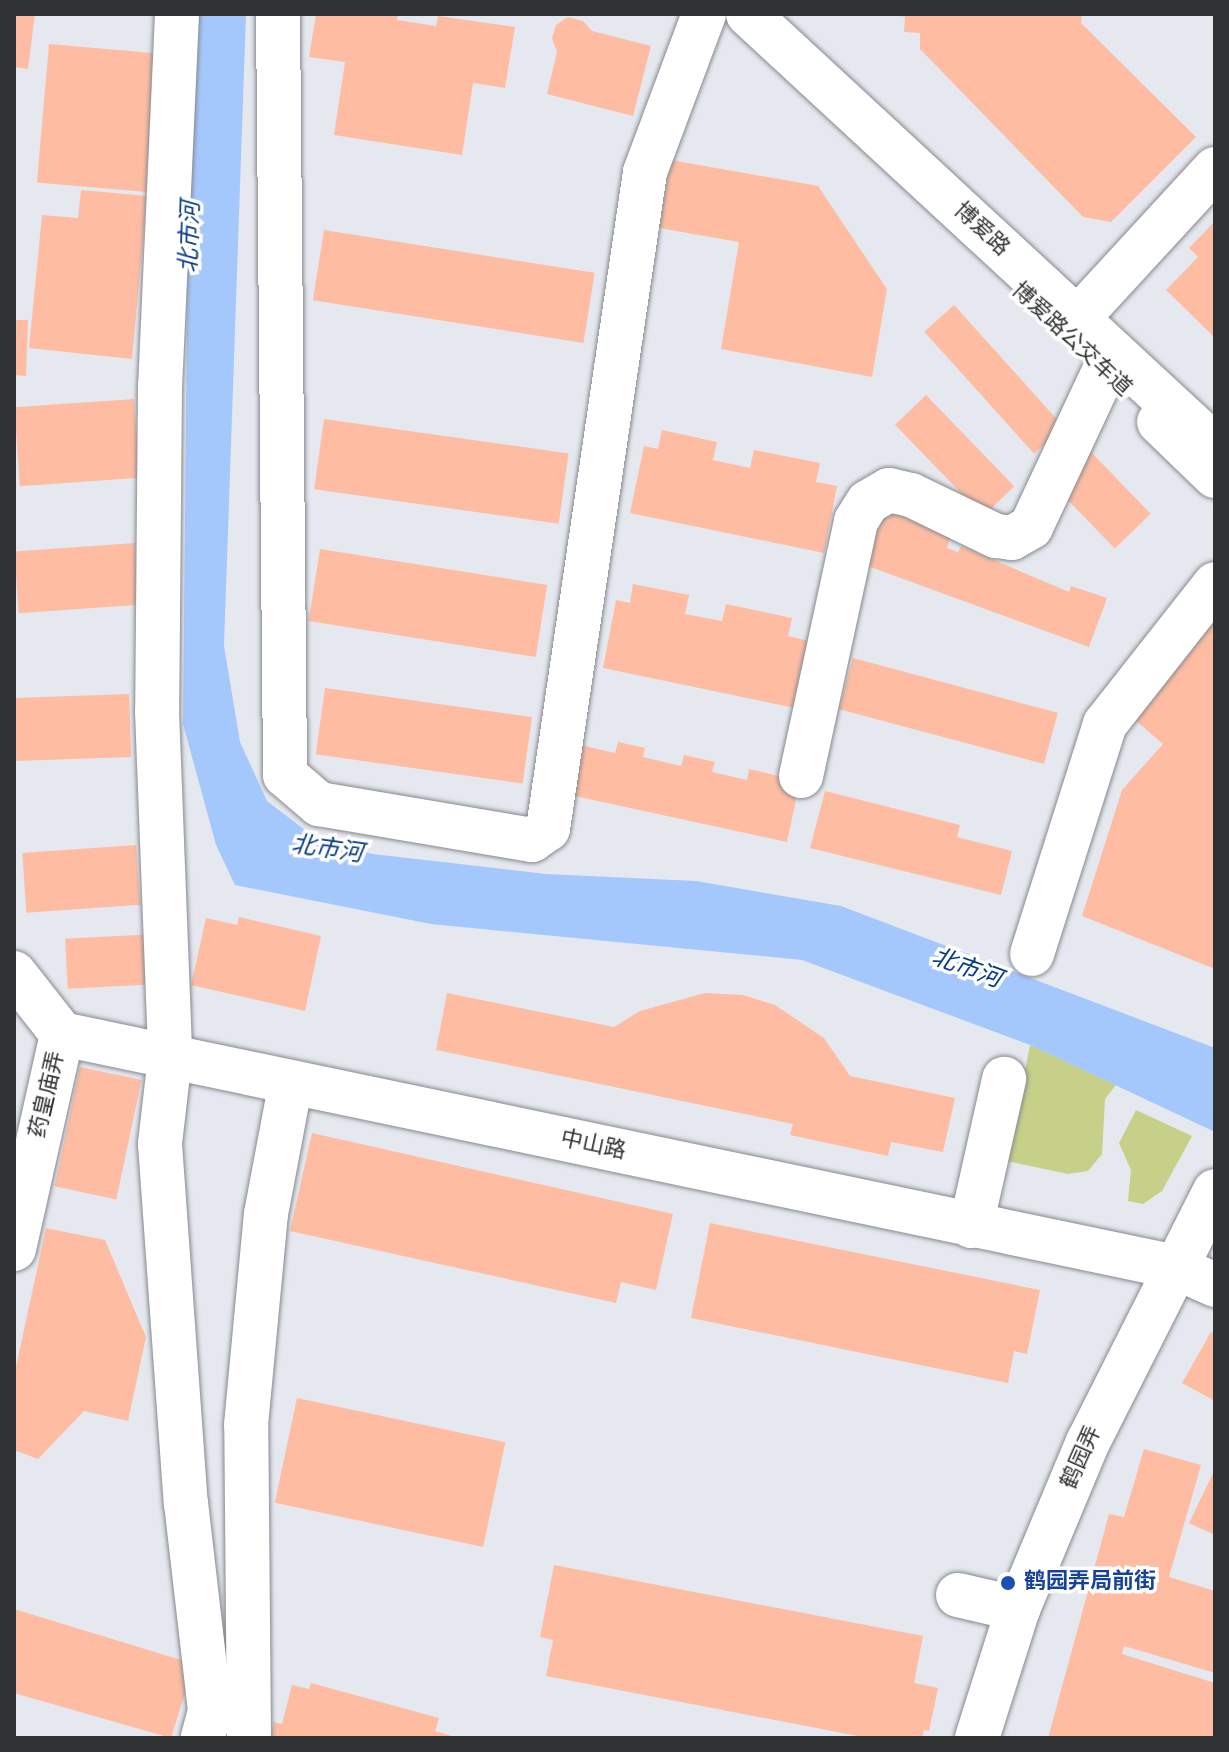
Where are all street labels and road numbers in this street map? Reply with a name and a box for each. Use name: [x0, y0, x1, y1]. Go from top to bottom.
street label: 博爱路: [948, 198, 1014, 262]
street label: 博爱路公交车道: [1006, 278, 1136, 402]
street label: 药皇庙弄: [25, 1049, 71, 1141]
street label: 中山路: [558, 1126, 628, 1166]
street label: 鹤园弄: [1057, 1422, 1107, 1494]

